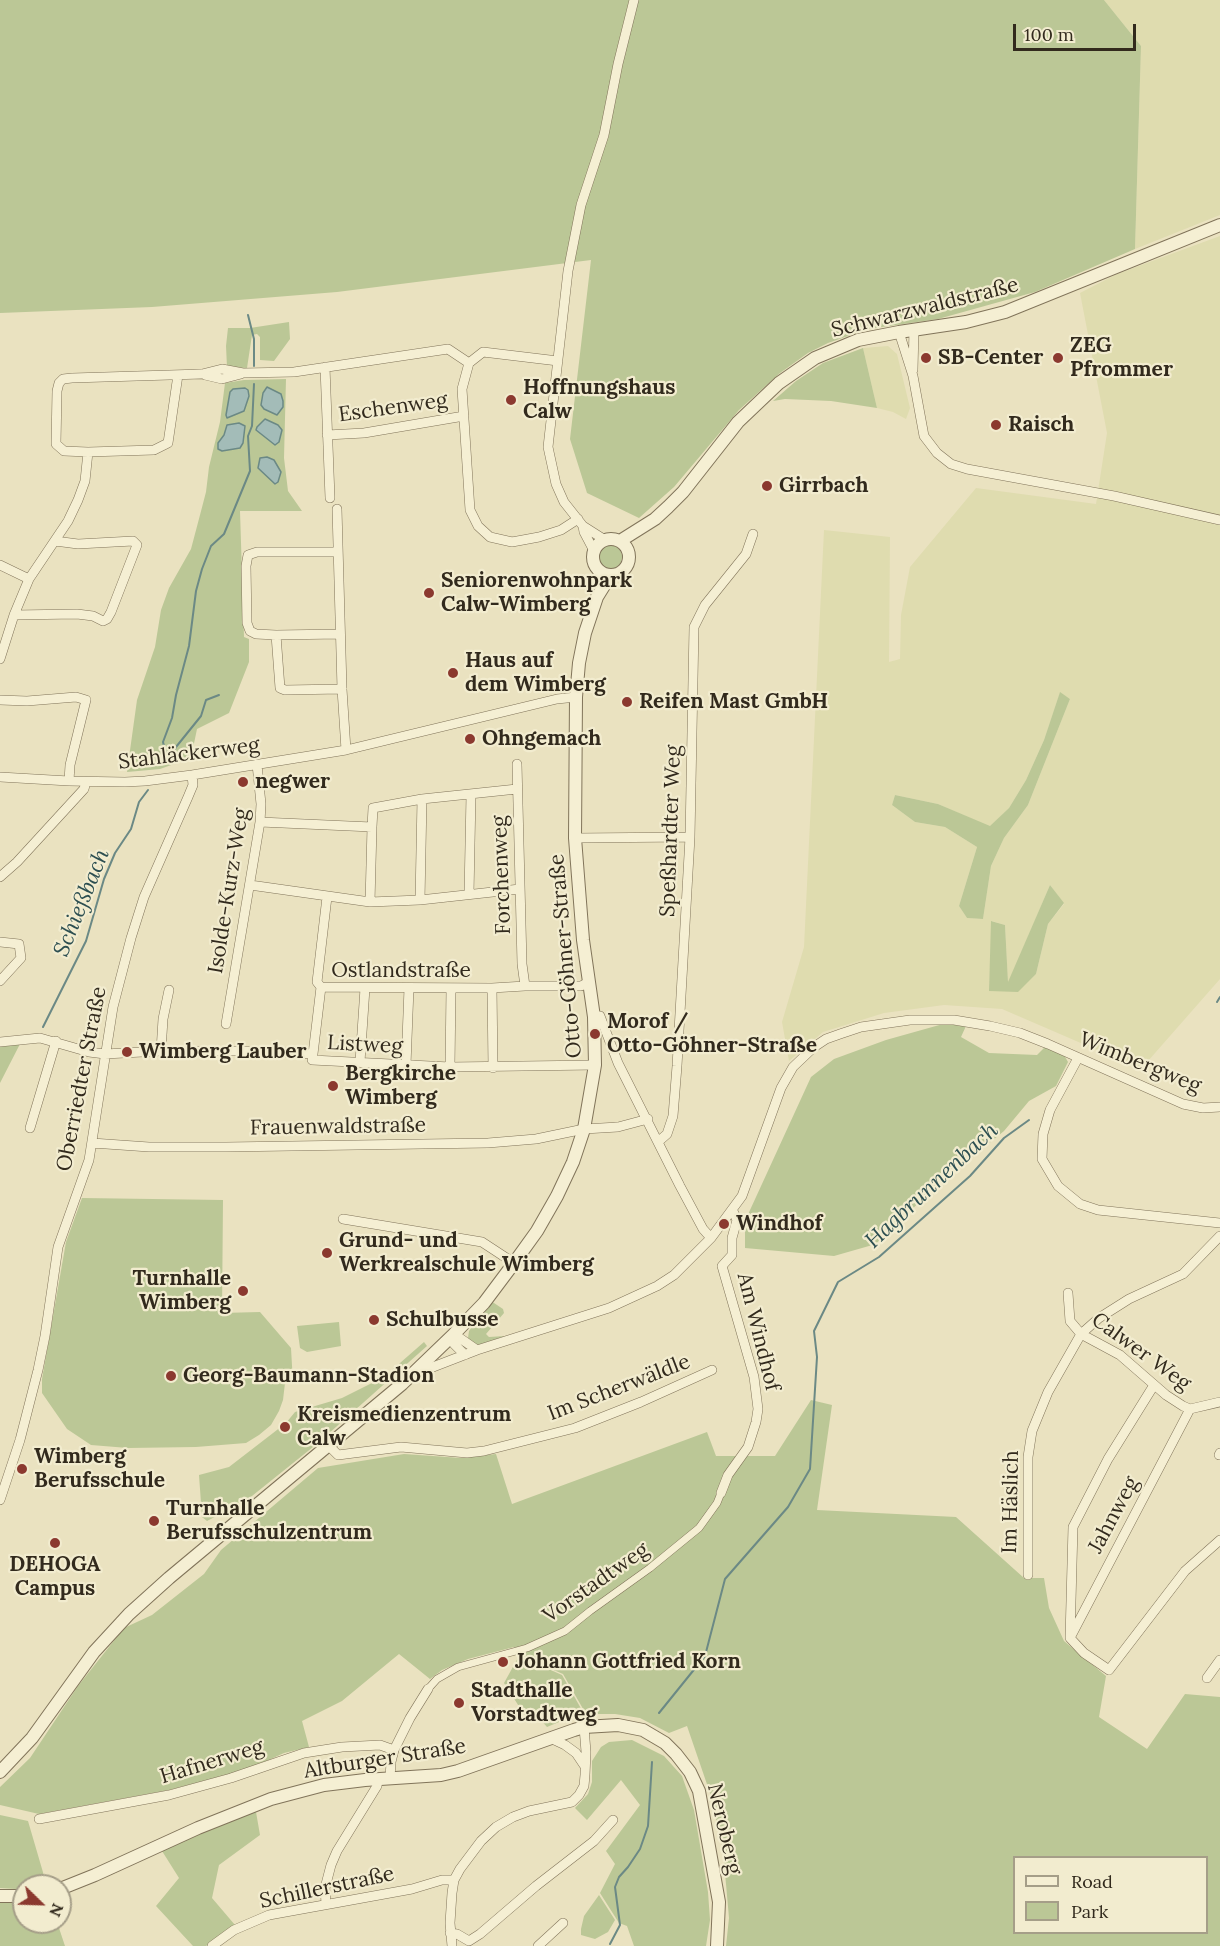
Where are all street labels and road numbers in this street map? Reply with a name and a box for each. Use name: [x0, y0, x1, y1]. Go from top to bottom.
street label: Schwarzwaldstraße: [829, 273, 1021, 343]
street label: Eschenweg: [337, 388, 449, 428]
street label: Stahläckerweg: [117, 733, 261, 775]
street label: Speßhardter Weg: [655, 745, 687, 917]
street label: Isolde-Kurz-Weg: [203, 806, 255, 976]
street label: Forchenweg: [487, 815, 517, 935]
street label: Otto-Göhner-Straße: [545, 853, 587, 1059]
street label: Ostlandstraße: [331, 958, 471, 984]
street label: Oberriedter Straße: [52, 985, 112, 1173]
street label: Wimbergweg: [1075, 1027, 1205, 1099]
street label: Listweg: [326, 1030, 404, 1060]
street label: Frauenwaldstraße: [250, 1113, 426, 1141]
street label: Am Windhof: [731, 1270, 785, 1394]
street label: Calwer Weg: [1086, 1307, 1196, 1397]
street label: Im Scherwäldle: [544, 1349, 694, 1427]
street label: Im Häslich: [998, 1450, 1024, 1554]
street label: Jahnweg: [1083, 1472, 1145, 1558]
street label: Vorstadtweg: [538, 1537, 654, 1629]
street label: Hafnerweg: [157, 1734, 267, 1790]
street label: Altburger Straße: [302, 1734, 468, 1784]
street label: Neroberg: [701, 1781, 747, 1877]
street label: Schillerstraße: [257, 1861, 397, 1915]

